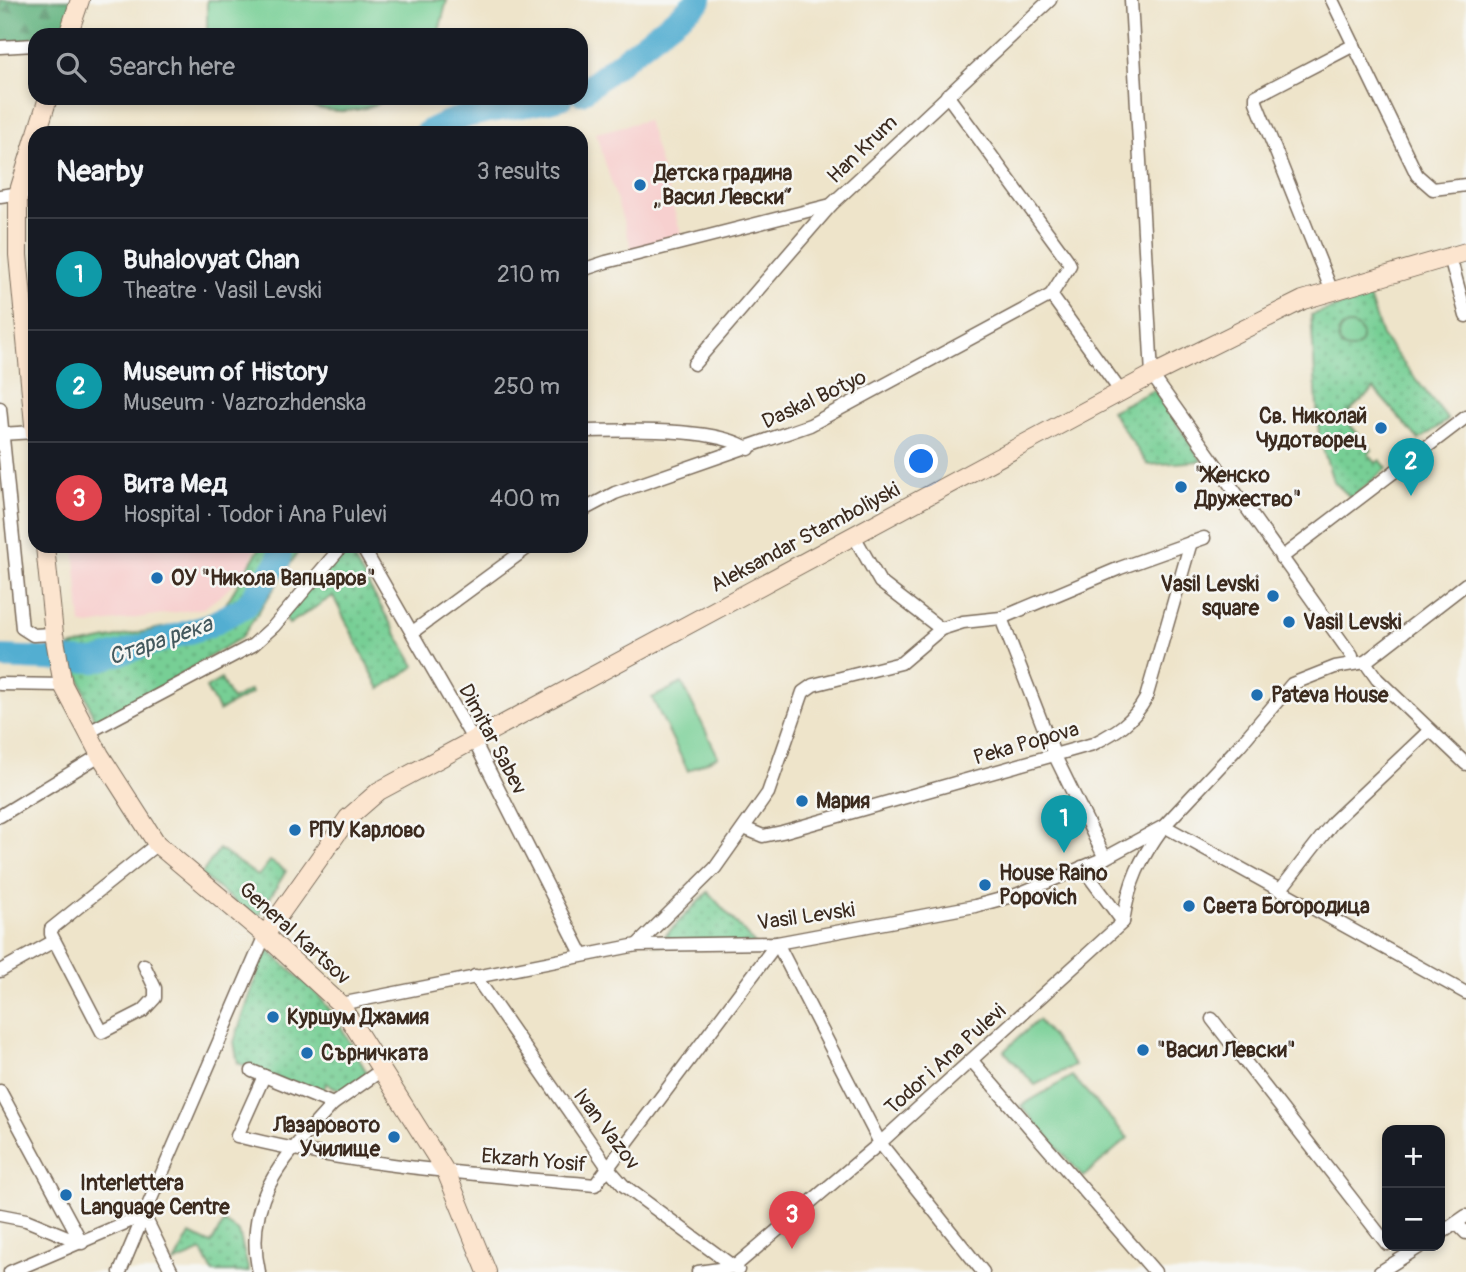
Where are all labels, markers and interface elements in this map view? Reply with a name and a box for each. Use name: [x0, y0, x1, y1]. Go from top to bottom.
search box: [28, 28, 588, 105]
icon: search: [52, 48, 90, 86]
text: Search here: [108, 51, 235, 83]
street label: Han Krum: [821, 109, 903, 190]
text: Nearby: [56, 153, 143, 190]
text: 3 results: [477, 157, 560, 186]
place label: Детска градина „Васил Левски“: [652, 160, 793, 211]
marker: Детска градина „Васил Левски“: [632, 177, 648, 193]
text: Buhalovyat Chan: [123, 244, 300, 276]
text: 1: [75, 260, 84, 289]
text: 210 m: [497, 260, 560, 289]
text: Theatre · Vasil Levski: [123, 276, 322, 305]
text: Museum of History: [123, 356, 328, 388]
street label: Daskal Botyo: [758, 363, 871, 435]
text: 2: [73, 372, 85, 401]
text: 250 m: [494, 372, 560, 401]
text: Museum · Vazrozhdenska: [123, 388, 366, 417]
place label: Св. Николай Чудотворец: [1256, 403, 1367, 454]
marker: Св. Николай Чудотворец: [1373, 420, 1389, 436]
pin: 2: [1388, 438, 1434, 496]
your location: [904, 444, 938, 478]
place label: "Женско Дружество": [1193, 462, 1301, 513]
text: Вита Мед: [123, 468, 227, 500]
street label: Aleksandar Stamboliyski: [706, 476, 905, 599]
marker: "Женско Дружество": [1173, 479, 1189, 495]
text: 3: [73, 484, 85, 513]
text: 400 m: [490, 484, 560, 513]
text: Hospital · Todor i Ana Pulevi: [123, 500, 387, 529]
place label: ОУ "Никола Вапцаров": [171, 565, 375, 592]
marker: ОУ "Никола Вапцаров": [149, 570, 165, 586]
place label: Vasil Levski square: [1160, 571, 1260, 622]
marker: Vasil Levski square: [1265, 588, 1281, 604]
water label: Стара река: [105, 609, 217, 672]
place label: Vasil Levski: [1303, 609, 1402, 636]
marker: Vasil Levski: [1281, 614, 1297, 630]
street label: Dimitar Sabev: [452, 679, 533, 799]
place label: Pateva House: [1271, 682, 1389, 709]
marker: Pateva House: [1249, 687, 1265, 703]
street label: Peka Popova: [970, 716, 1082, 771]
place label: Мария: [816, 788, 870, 815]
marker: Мария: [794, 793, 810, 809]
pin: 1: [1041, 795, 1087, 853]
place label: РПУ Карлово: [309, 817, 426, 844]
marker: РПУ Карлово: [287, 822, 303, 838]
place label: House Raino Popovich: [999, 860, 1108, 911]
street label: General Kartsov: [233, 876, 356, 991]
marker: House Raino Popovich: [977, 877, 993, 893]
place label: Света Богородица: [1203, 893, 1370, 920]
street label: Vasil Levski: [755, 896, 857, 937]
marker: Света Богородица: [1181, 898, 1197, 914]
street label: Todor i Ana Pulevi: [879, 998, 1012, 1121]
place label: Куршум Джамия: [287, 1004, 429, 1031]
marker: Куршум Джамия: [265, 1009, 281, 1025]
place label: "Васил Левски": [1157, 1037, 1295, 1064]
place label: Сърничката: [321, 1040, 428, 1067]
marker: "Васил Левски": [1135, 1042, 1151, 1058]
marker: Сърничката: [299, 1045, 315, 1061]
street label: Ivan Vazov: [567, 1083, 646, 1175]
place label: Лазаровото Училище: [272, 1112, 381, 1163]
map controls: [1382, 1125, 1445, 1251]
button: +: [1382, 1125, 1445, 1188]
marker: Лазаровото Училище: [386, 1129, 402, 1145]
street label: Ekzarh Yosif: [480, 1142, 588, 1179]
place label: Interlettera Language Centre: [80, 1170, 230, 1221]
marker: Interlettera Language Centre: [58, 1187, 74, 1203]
button: −: [1382, 1188, 1445, 1251]
pin: 3: [769, 1191, 815, 1249]

